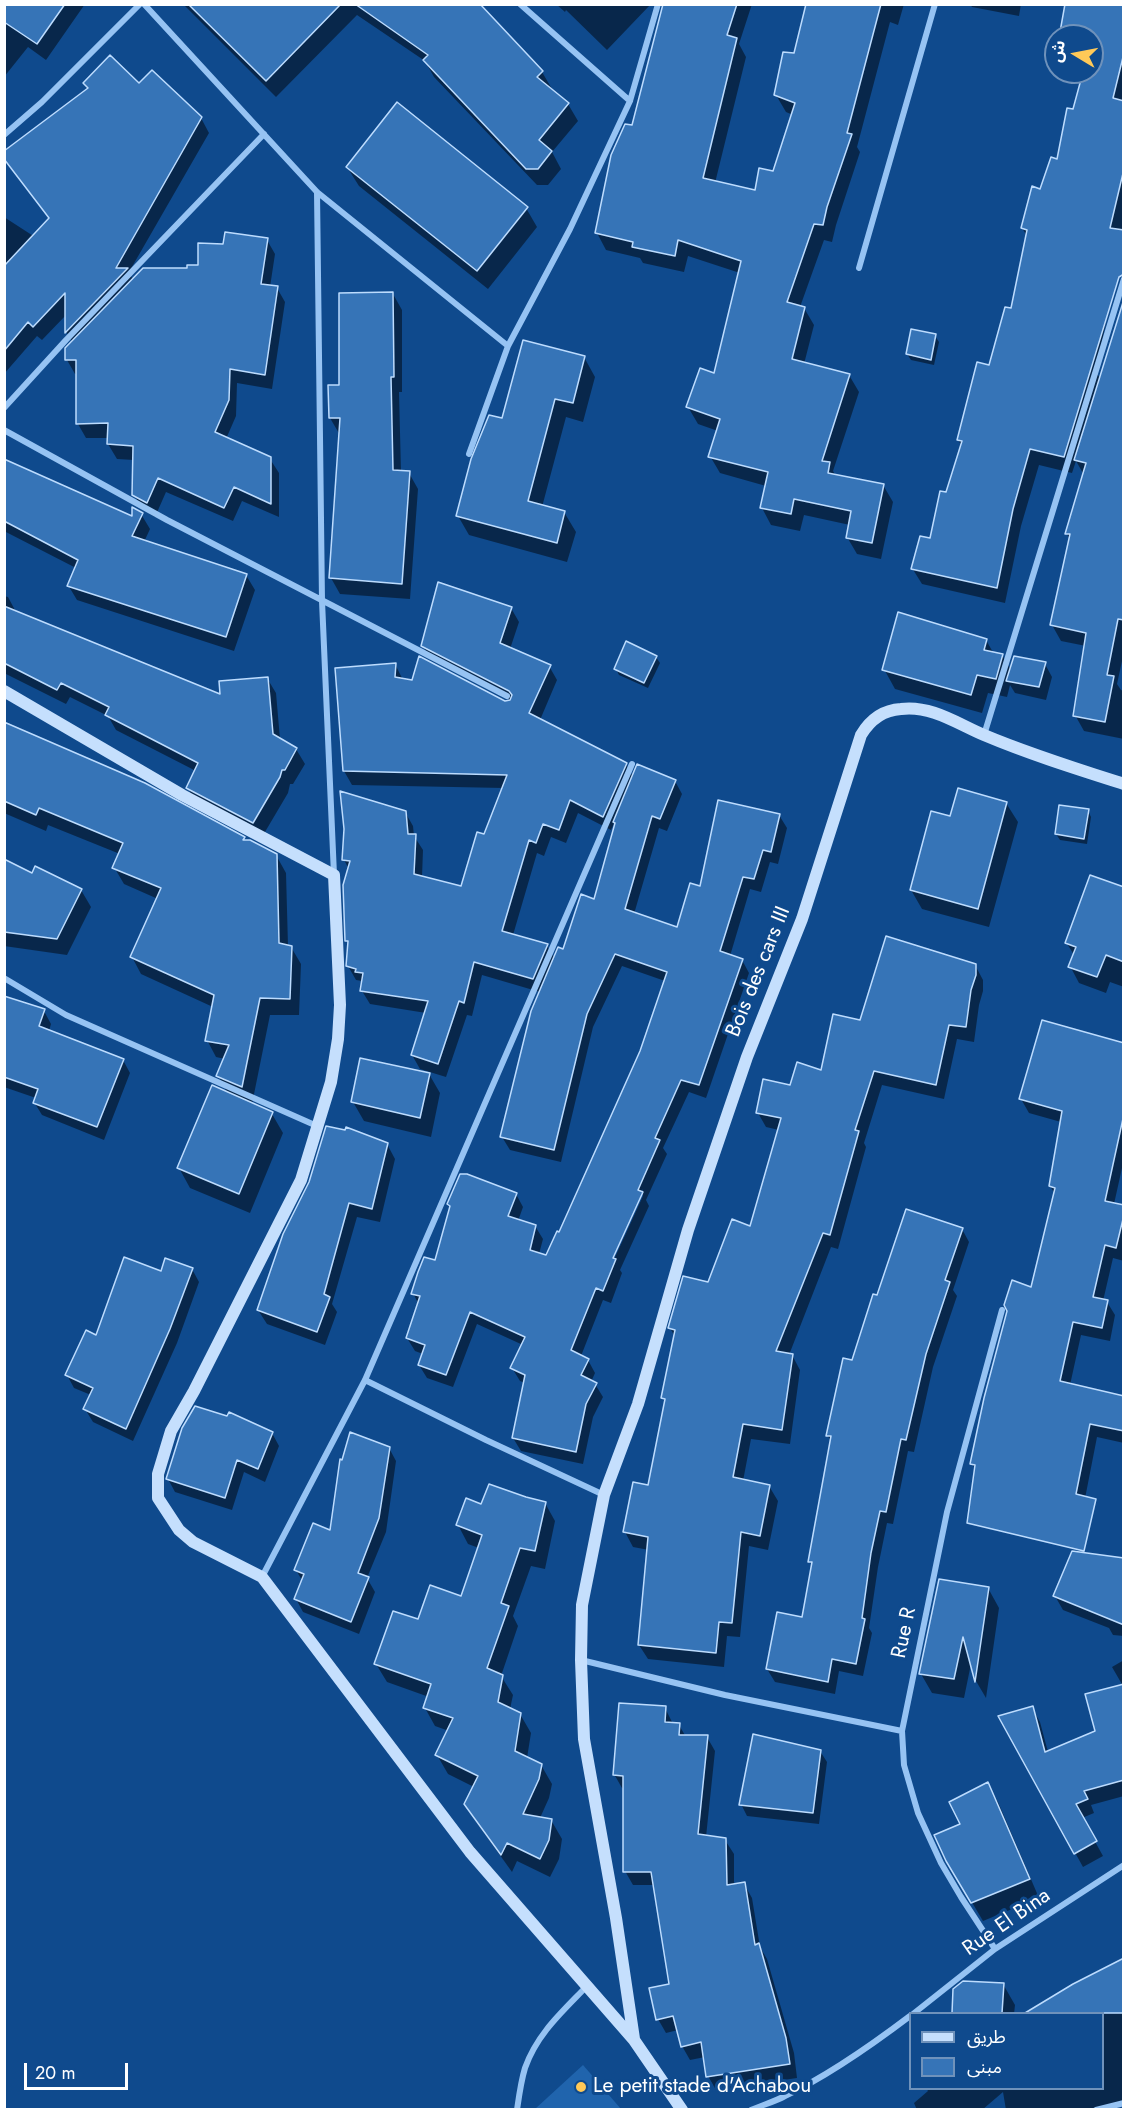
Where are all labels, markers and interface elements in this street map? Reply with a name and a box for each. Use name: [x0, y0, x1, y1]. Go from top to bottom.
north arrow: [1044, 24, 1104, 84]
text: ش: [1045, 38, 1071, 64]
street label: Bois des cars III: [721, 903, 797, 1041]
street label: Rue R: [887, 1605, 923, 1661]
street label: Rue El Bina: [958, 1884, 1056, 1962]
legend: [909, 2012, 1104, 2090]
text: طريق: [967, 2024, 1006, 2050]
scale bar: [27, 2051, 130, 2089]
text: مبنى: [967, 2054, 1002, 2080]
text: 20 m: [35, 2060, 75, 2086]
place label: Le petit stade d'Achabou: [593, 2074, 811, 2100]
marker: Le petit stade d'Achabou: [574, 2080, 588, 2094]

